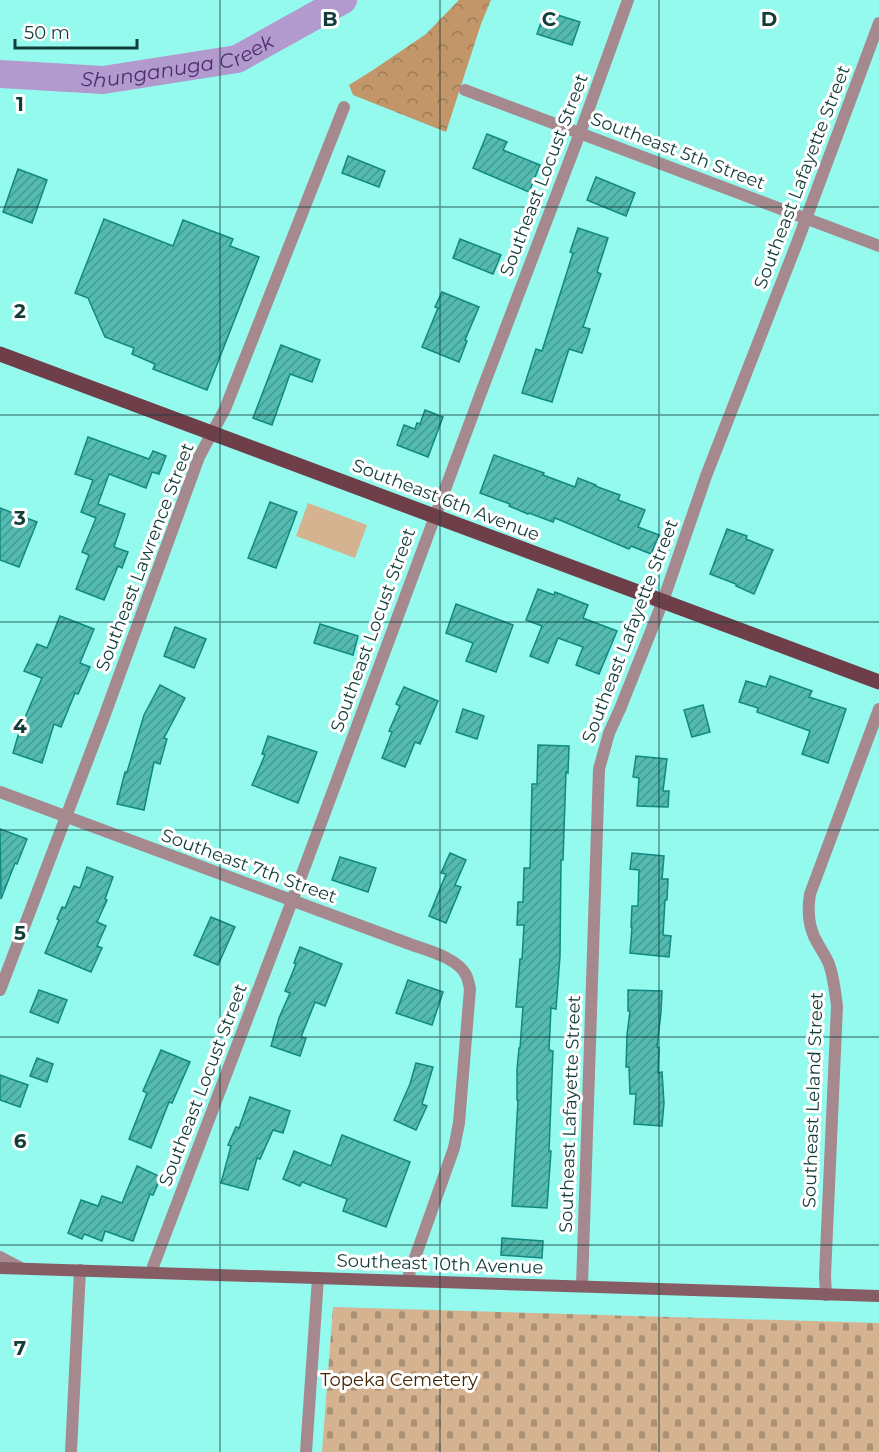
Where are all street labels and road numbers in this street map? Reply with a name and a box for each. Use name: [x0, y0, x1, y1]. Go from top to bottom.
street label: Southeast Lafayette Street: [749, 62, 855, 292]
street label: Southeast Locust Street: [495, 71, 593, 279]
street label: Southeast 5th Street: [588, 108, 768, 194]
street label: Southeast Lawrence Street: [91, 440, 199, 674]
street label: Southeast 6th Avenue: [349, 454, 543, 546]
street label: Southeast Lafayette Street: [577, 516, 683, 746]
street label: Southeast Locust Street: [326, 525, 420, 735]
street label: Southeast 7th Street: [158, 824, 340, 908]
street label: Southeast Locust Street: [154, 981, 252, 1189]
street label: Southeast Leland Street: [798, 992, 828, 1208]
street label: Southeast Lafayette Street: [555, 995, 585, 1233]
street label: Southeast 10th Avenue: [336, 1249, 544, 1279]

